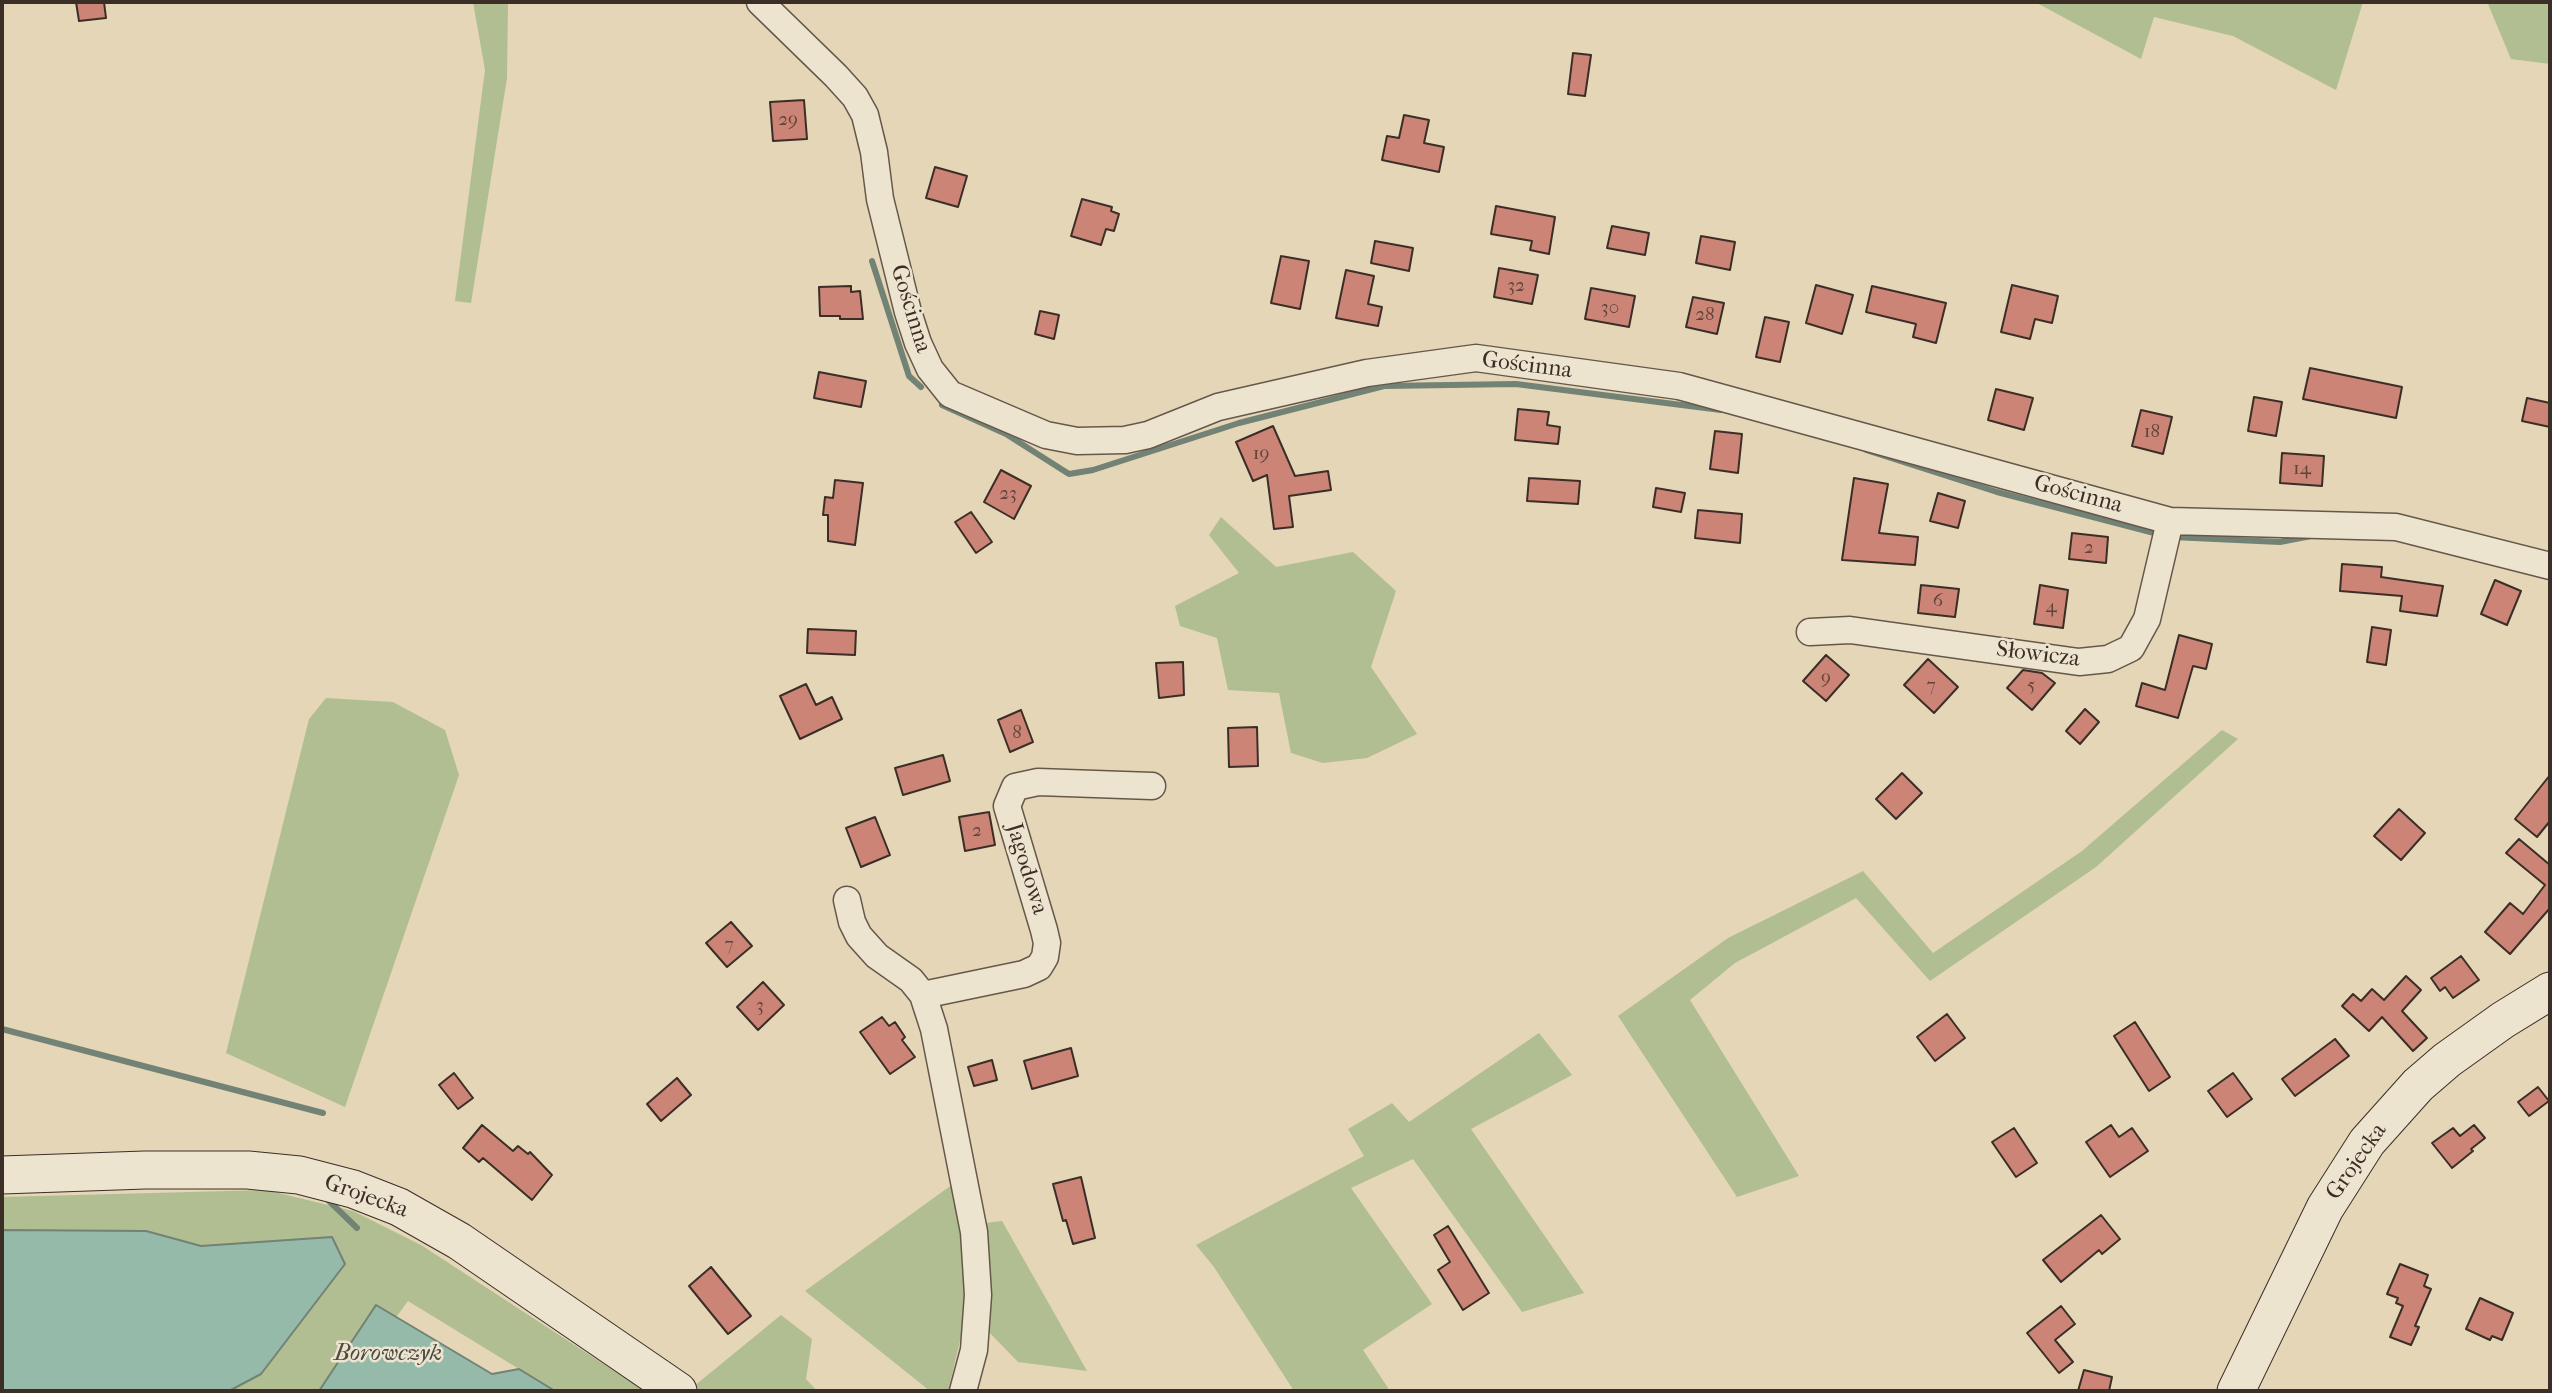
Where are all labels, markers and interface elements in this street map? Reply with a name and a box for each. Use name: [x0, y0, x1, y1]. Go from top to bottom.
house number: 29: [778, 109, 798, 131]
street label: Gościnna: [884, 262, 936, 356]
house number: 32: [1507, 275, 1525, 297]
house number: 30: [1601, 297, 1619, 319]
house number: 28: [1695, 304, 1715, 326]
street label: Gościnna: [1480, 347, 1574, 385]
house number: 18: [2144, 421, 2160, 443]
house number: 19: [1253, 443, 1269, 465]
house number: 14: [2293, 458, 2311, 480]
street label: Gościnna: [2031, 470, 2125, 520]
house number: 23: [999, 483, 1017, 505]
house number: 2: [2084, 537, 2094, 559]
house number: 6: [1933, 590, 1943, 612]
house number: 4: [2045, 596, 2057, 618]
street label: Słowicza: [1995, 636, 2081, 674]
house number: 9: [1821, 667, 1831, 689]
house number: 7: [1926, 675, 1936, 697]
house number: 5: [2027, 675, 2035, 697]
house number: 8: [1012, 722, 1022, 744]
house number: 2: [972, 820, 982, 842]
street label: Jagodowa: [999, 820, 1053, 918]
house number: 7: [724, 934, 734, 956]
house number: 3: [756, 995, 764, 1017]
street label: Grojecka: [2321, 1118, 2393, 1206]
street label: Grojecka: [320, 1169, 412, 1225]
water label: Borowczyk: [334, 1340, 442, 1368]

